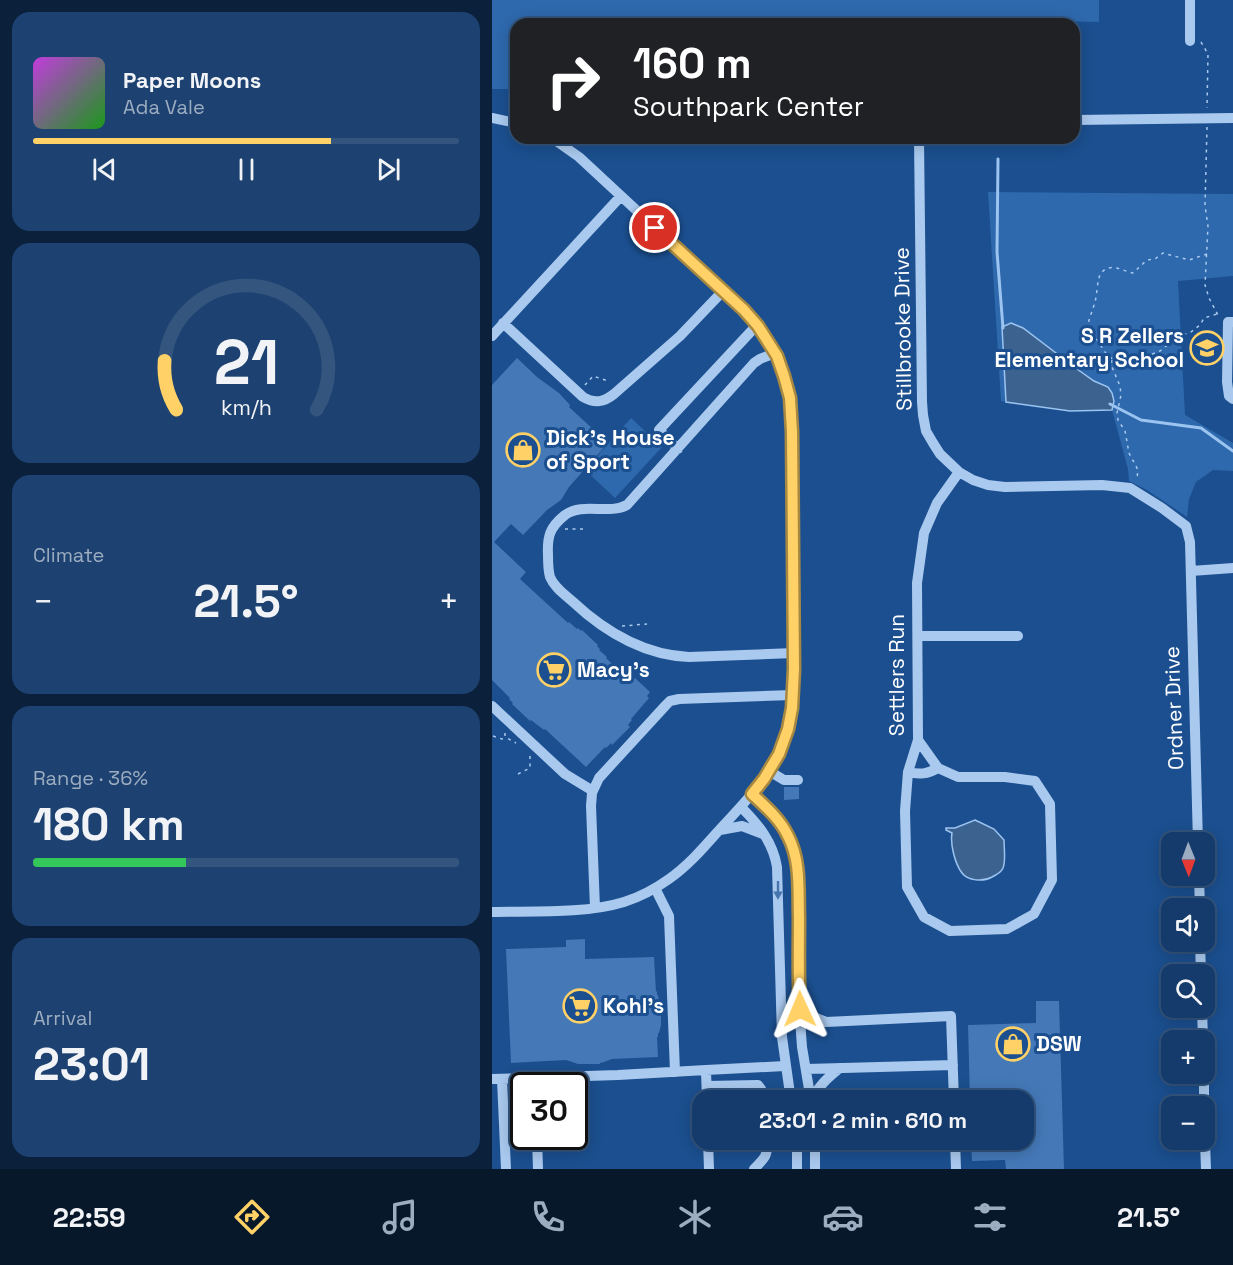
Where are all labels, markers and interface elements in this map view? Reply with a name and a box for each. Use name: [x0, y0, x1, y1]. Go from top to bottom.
text: 160 m: [633, 37, 752, 90]
icon: right: [534, 42, 612, 120]
text: Paper Moons: [123, 66, 261, 94]
text: Southpark Center: [633, 89, 864, 124]
text: Ada Vale: [123, 94, 205, 120]
icon: previous: [88, 153, 121, 186]
icon: pause: [230, 153, 263, 186]
icon: next: [372, 153, 405, 186]
pin: [629, 202, 680, 253]
icon: arrive: [638, 211, 671, 244]
street label: Stillbrooke Drive: [888, 247, 917, 411]
place label: S R Zellers Elementary School: [994, 322, 1184, 373]
text: 21: [213, 323, 279, 402]
school or university icon: S R Zellers Elementary School: [1189, 330, 1225, 366]
text: km/h: [220, 395, 272, 422]
place label: Dick's House of Sport: [546, 424, 675, 475]
shop icon: Dick's House of Sport: [505, 432, 541, 468]
text: Climate: [33, 542, 104, 568]
text: 21.5°: [193, 573, 299, 630]
text: −: [33, 581, 53, 623]
text: +: [439, 581, 459, 623]
street label: Settlers Run: [883, 614, 910, 736]
street label: Ordner Drive: [1158, 646, 1189, 770]
supermarket icon: Macy's: [536, 652, 572, 688]
place label: Macy's: [577, 656, 650, 683]
text: Range · 36%: [33, 765, 148, 791]
text: 180 km: [33, 796, 185, 853]
north arrow: [1161, 832, 1215, 886]
map controls: [1161, 832, 1215, 1150]
one-way arrow: [773, 880, 783, 899]
button: sound: [1161, 898, 1215, 952]
button: search: [1161, 964, 1215, 1018]
position arrow: [768, 977, 832, 1041]
supermarket icon: Kohl's: [562, 988, 598, 1024]
place label: Kohl's: [603, 992, 664, 1019]
text: Arrival: [33, 1005, 92, 1031]
shop icon: DSW: [995, 1026, 1031, 1062]
place label: DSW: [1036, 1030, 1082, 1057]
button: +: [1161, 1030, 1215, 1084]
text: 23:01: [33, 1036, 150, 1093]
speed limit sign: 30: [510, 1072, 588, 1150]
button: −: [1161, 1096, 1215, 1150]
text: 23:01 · 2 min · 610 m: [759, 1106, 967, 1134]
icon: directions: [231, 1196, 273, 1238]
icon: music: [379, 1196, 421, 1238]
icon: phone: [527, 1196, 569, 1238]
icon: climate: [674, 1196, 716, 1238]
icon: car: [822, 1196, 864, 1238]
icon: filters: [969, 1196, 1011, 1238]
text: 22:59: [53, 1200, 126, 1235]
text: 21.5°: [1117, 1200, 1180, 1235]

